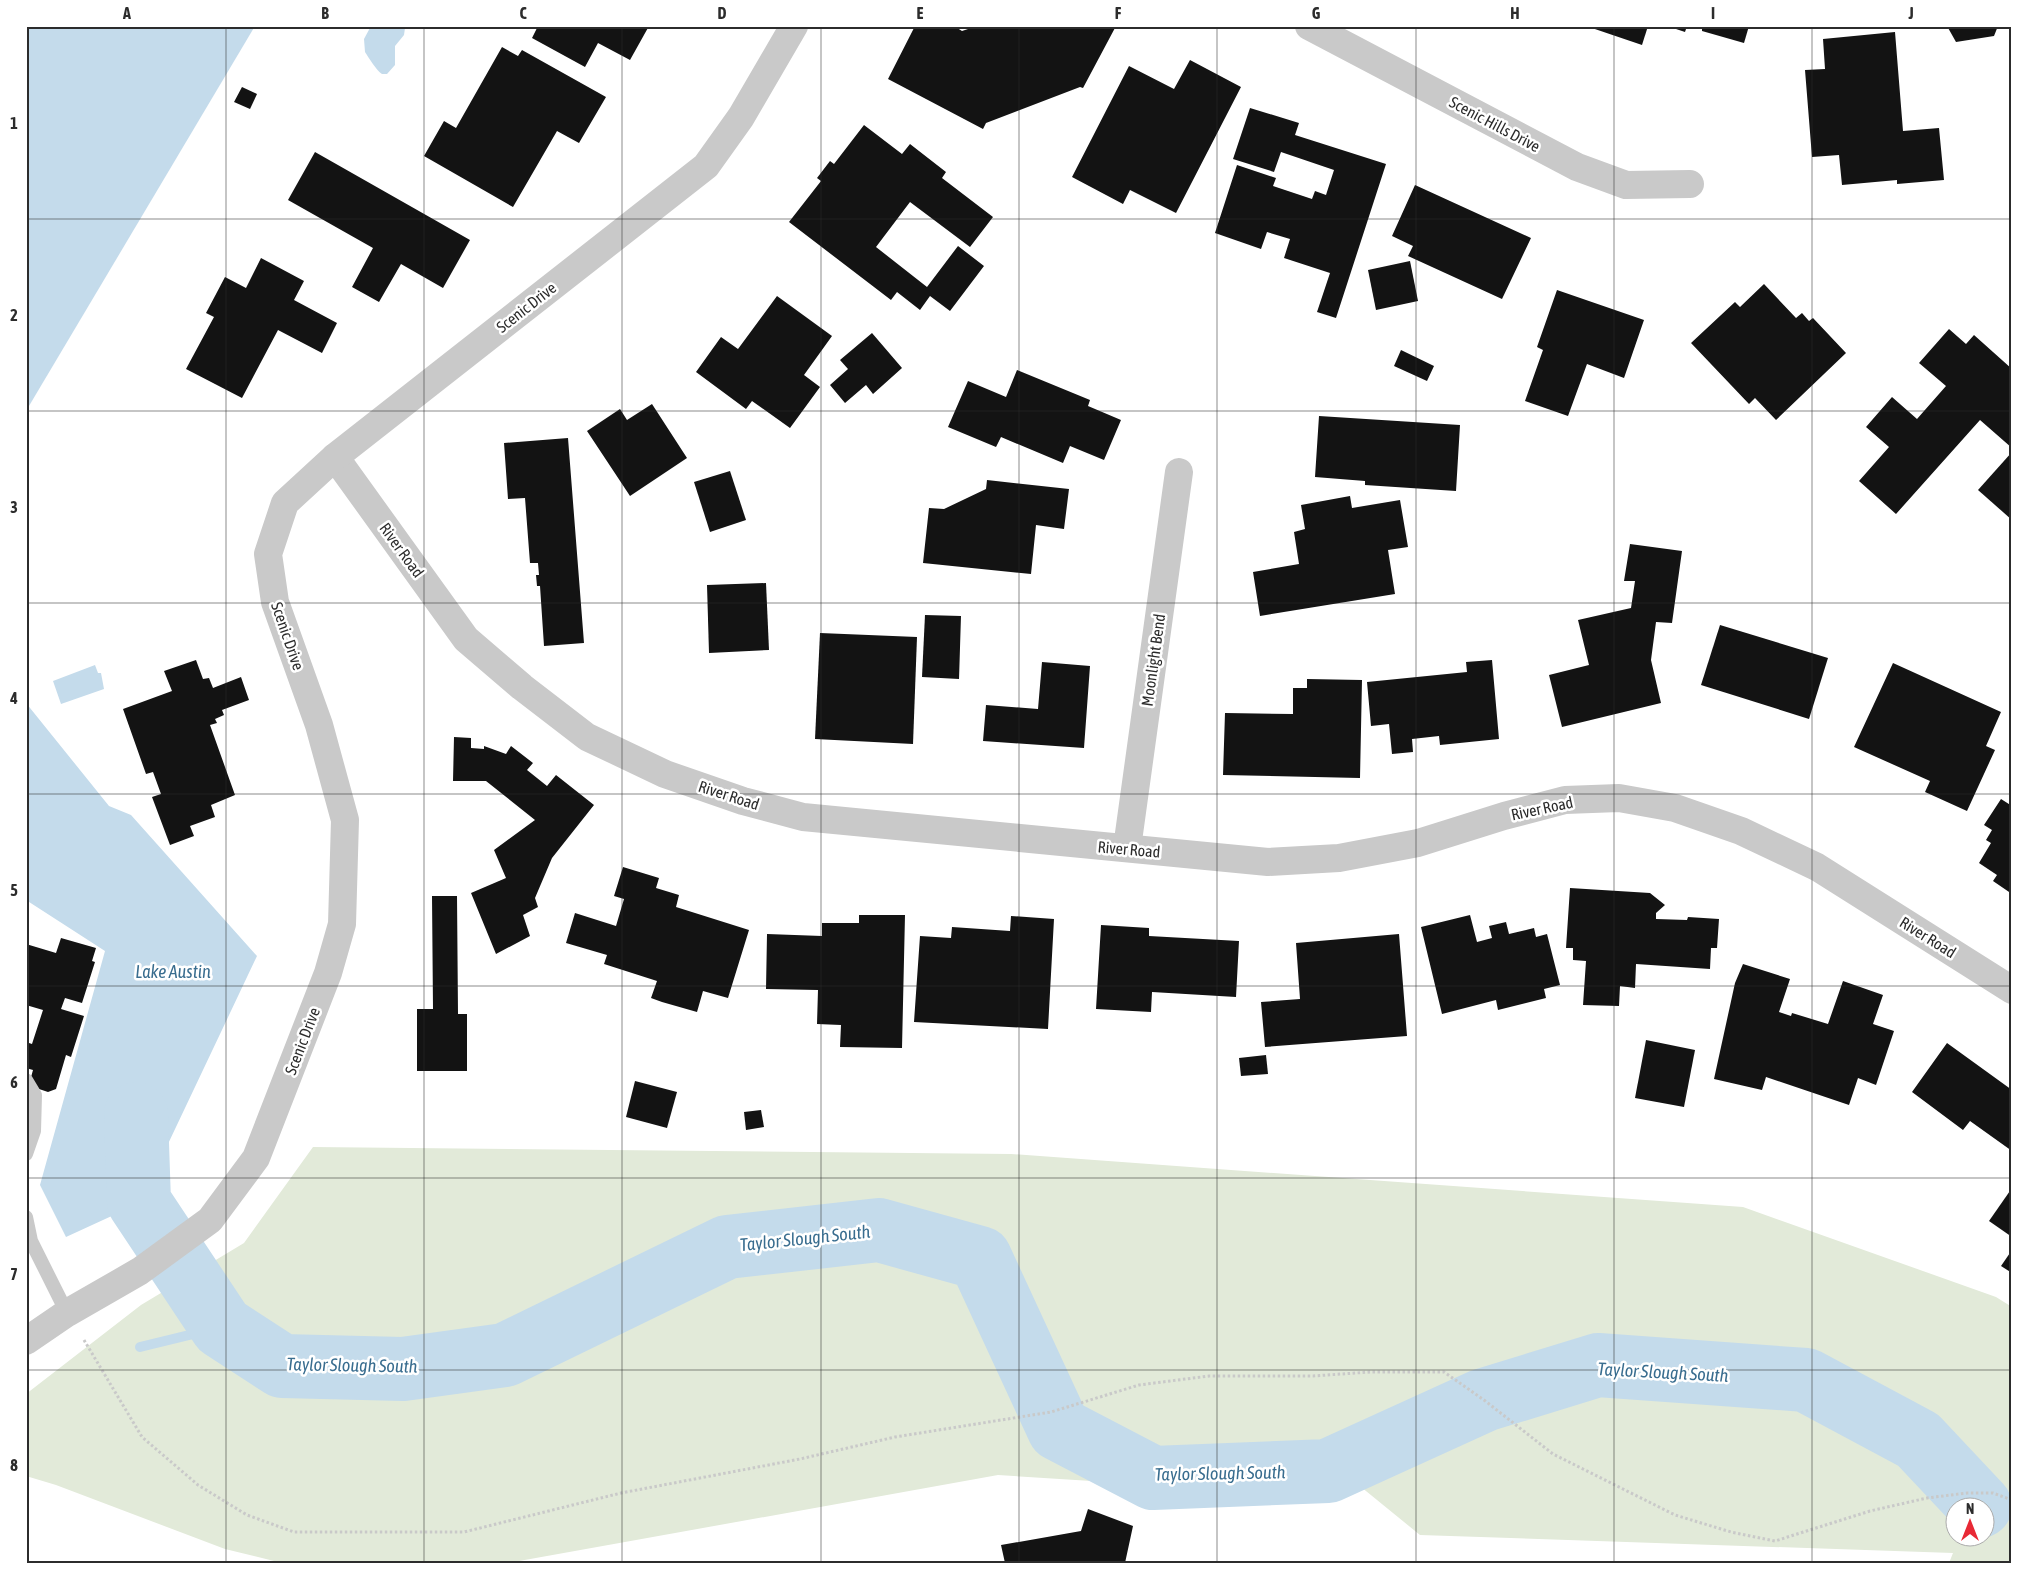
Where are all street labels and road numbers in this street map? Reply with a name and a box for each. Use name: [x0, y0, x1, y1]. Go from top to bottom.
street label: Scenic Hills Drive: [1447, 93, 1543, 155]
street label: Scenic Drive: [493, 278, 559, 336]
street label: River Road: [376, 519, 428, 581]
street label: Scenic Drive: [268, 600, 308, 672]
street label: Moonlight Bend: [1138, 613, 1169, 707]
street label: River Road: [696, 777, 762, 813]
street label: River Road: [1509, 793, 1575, 823]
street label: River Road: [1097, 837, 1161, 861]
street label: River Road: [1897, 913, 1959, 961]
street label: Scenic Drive: [281, 1005, 323, 1077]

